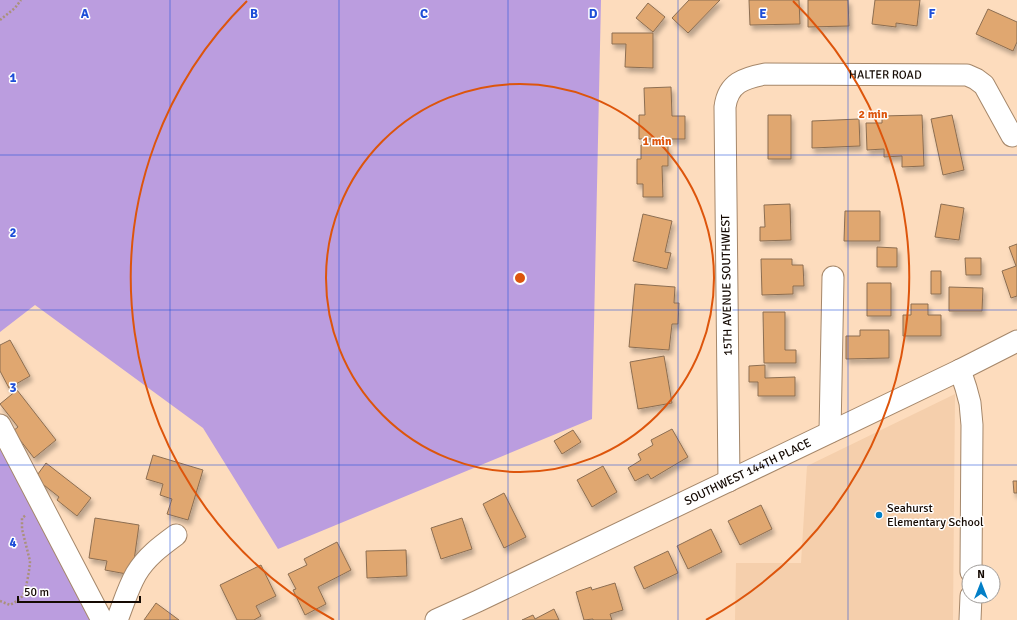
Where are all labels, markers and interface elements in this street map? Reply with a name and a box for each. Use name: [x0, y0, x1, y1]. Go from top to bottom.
text: A: [81, 6, 90, 22]
text: B: [250, 6, 258, 22]
text: C: [420, 6, 428, 22]
text: D: [589, 6, 598, 22]
text: E: [759, 6, 767, 22]
text: F: [929, 6, 936, 22]
street label: HALTER ROAD: [849, 67, 922, 82]
text: 1: [9, 70, 17, 86]
text: 2 min: [859, 107, 888, 122]
text: 1 min: [643, 134, 672, 149]
street label: 15TH AVENUE SOUTHWEST: [718, 214, 736, 356]
text: 2: [9, 225, 17, 241]
centre of rings: [513, 271, 527, 285]
text: 3: [9, 380, 17, 396]
street label: SOUTHWEST 144TH PLACE: [682, 435, 814, 509]
place label: Seahurst Elementary School: [887, 501, 984, 530]
marker: Seahurst Elementary School: [874, 510, 884, 520]
text: 4: [9, 535, 17, 551]
north arrow: [961, 564, 1001, 604]
text: N: [977, 568, 985, 581]
scale bar: [18, 578, 140, 604]
text: 50 m: [24, 585, 49, 600]

